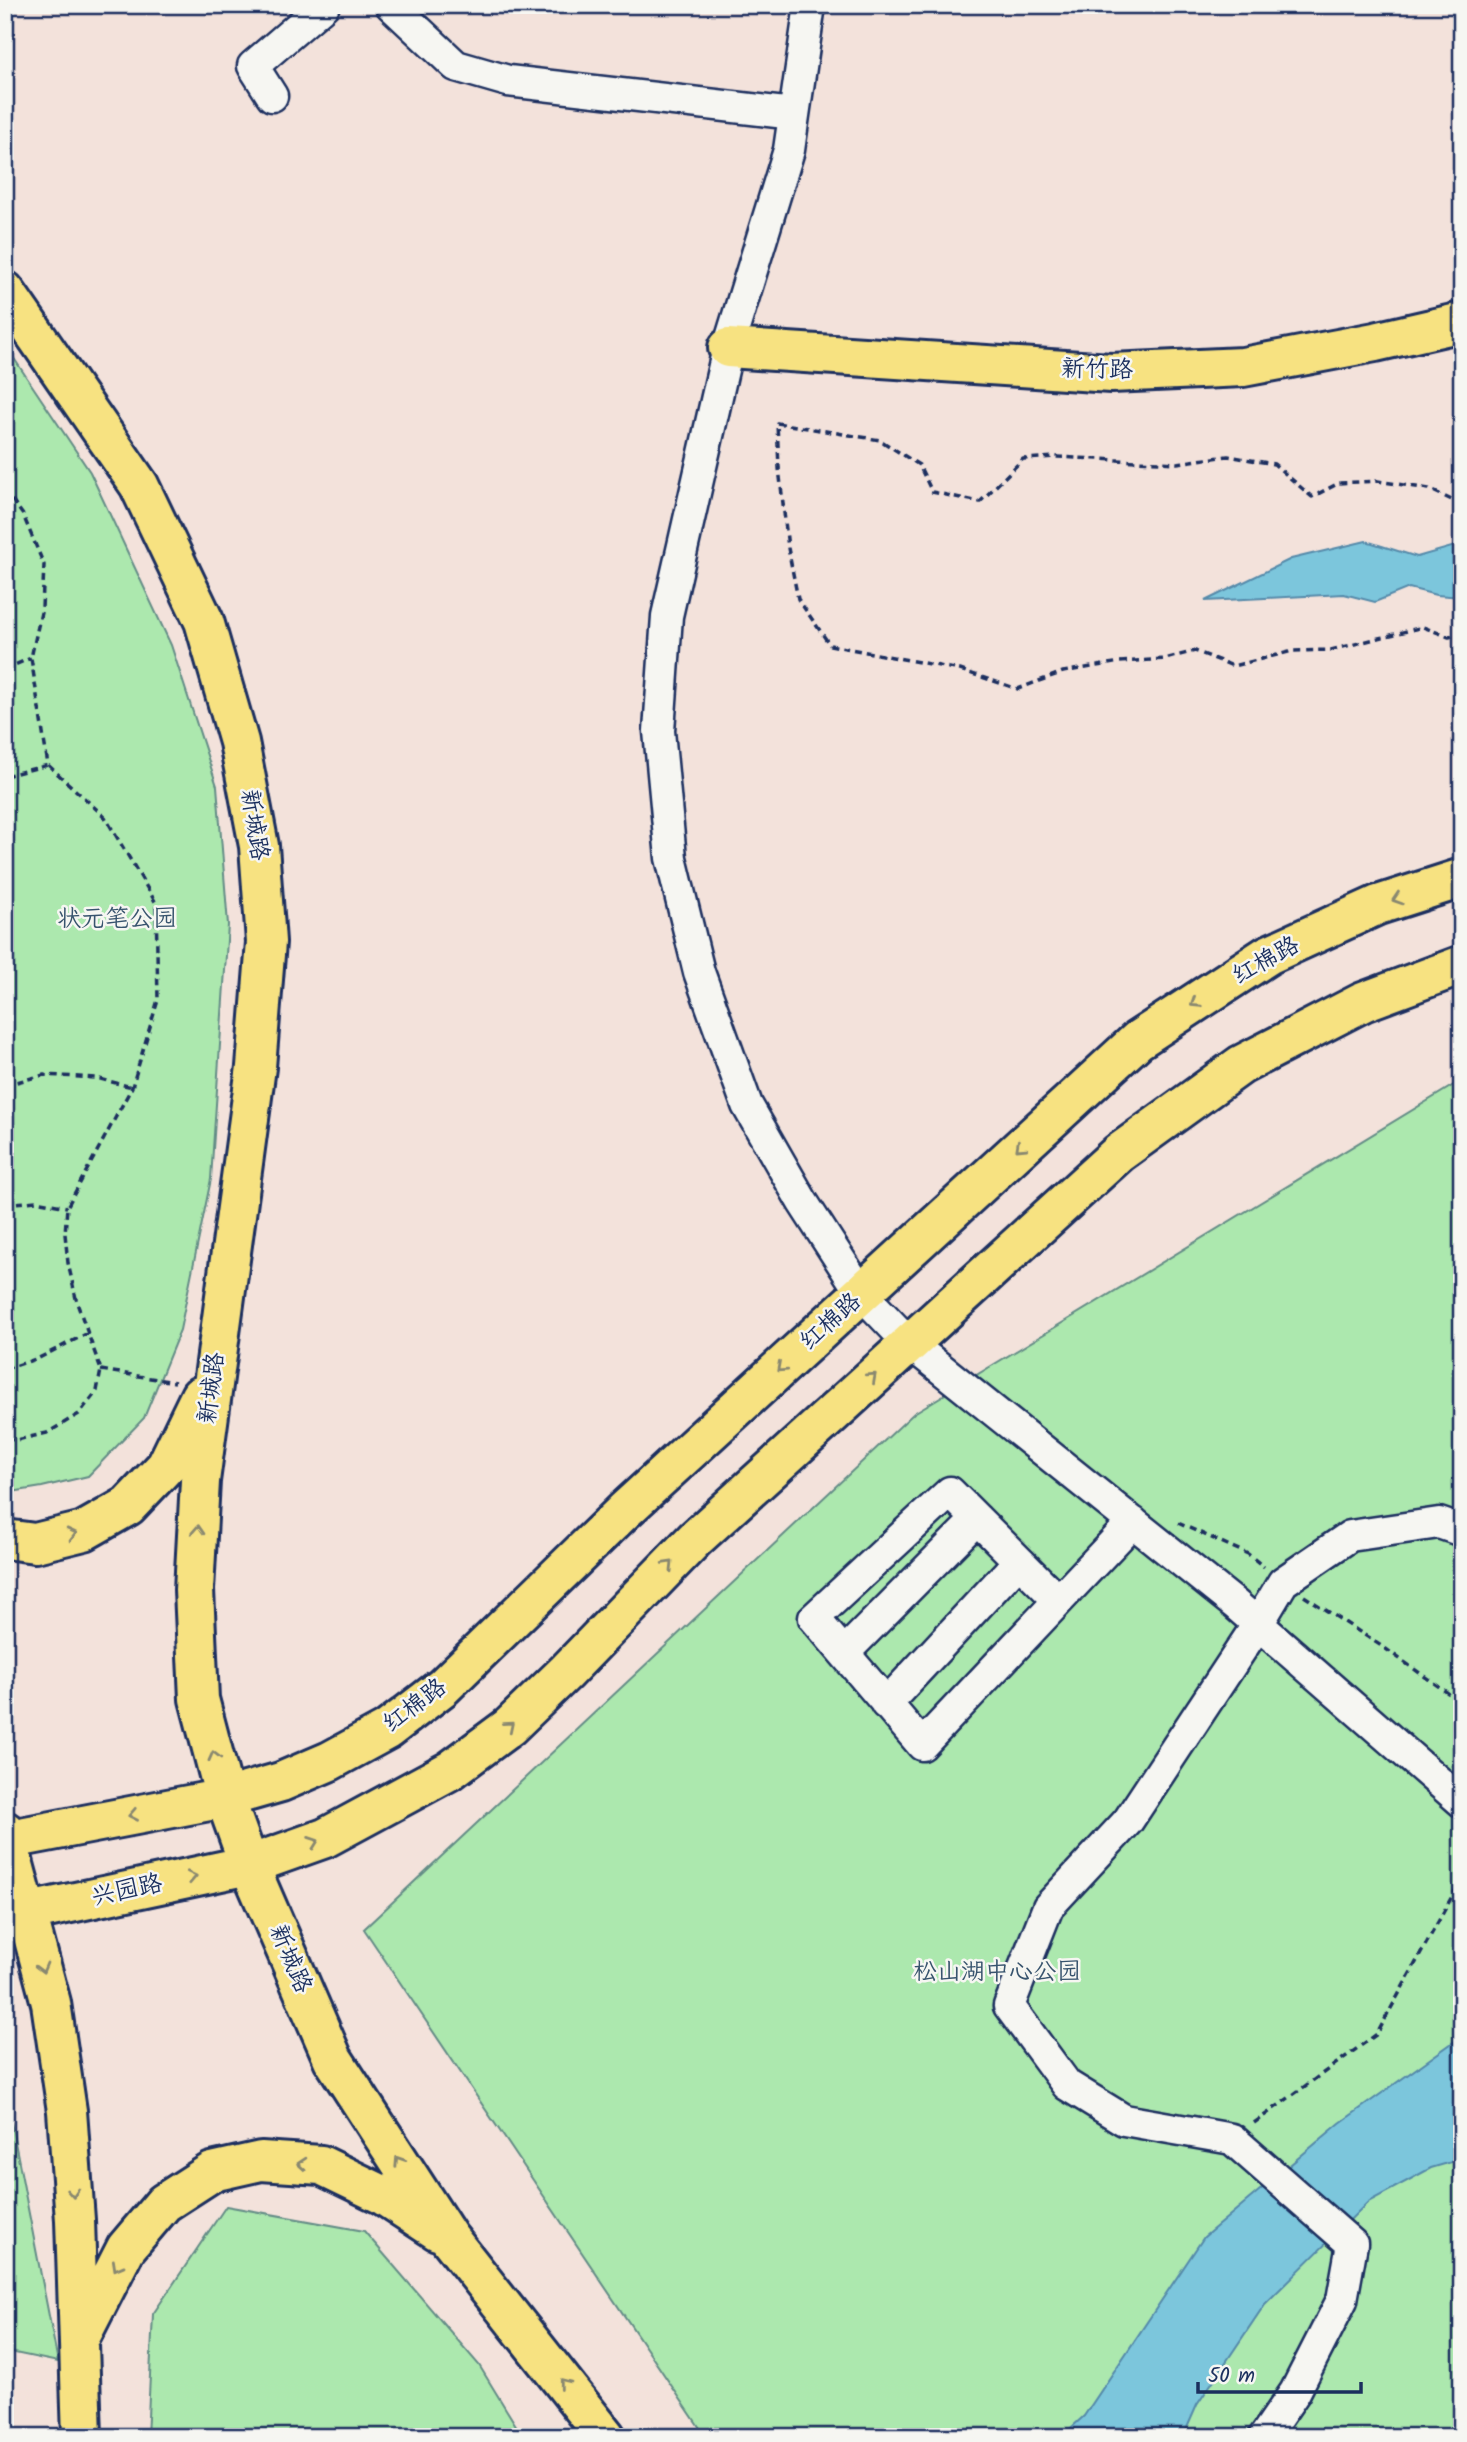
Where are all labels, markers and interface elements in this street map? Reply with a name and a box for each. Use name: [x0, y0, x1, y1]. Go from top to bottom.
street label: 新竹路: [1061, 350, 1133, 390]
street label: 新城路: [229, 786, 279, 864]
one-way arrow: [1391, 891, 1404, 905]
park label: 状元笔公园: [57, 900, 177, 939]
street label: 红棉路: [1225, 926, 1307, 996]
one-way arrow: [1190, 994, 1203, 1007]
one-way arrow: [1015, 1139, 1028, 1152]
street label: 红棉路: [791, 1283, 871, 1361]
street label: 新城路: [188, 1350, 236, 1426]
one-way arrow: [776, 1360, 789, 1372]
one-way arrow: [864, 1373, 877, 1385]
one-way arrow: [190, 1525, 205, 1536]
one-way arrow: [66, 1528, 78, 1542]
one-way arrow: [661, 1560, 674, 1573]
street label: 红棉路: [375, 1669, 455, 1743]
one-way arrow: [500, 1722, 513, 1734]
one-way arrow: [208, 1750, 222, 1762]
one-way arrow: [128, 1807, 140, 1822]
one-way arrow: [307, 1836, 319, 1850]
street label: 兴园路: [88, 1864, 166, 1918]
one-way arrow: [186, 1871, 198, 1886]
street label: 新城路: [258, 1918, 322, 2000]
park label: 松山湖中心公园: [913, 1953, 1081, 1992]
one-way arrow: [34, 1962, 48, 1974]
one-way arrow: [394, 2156, 407, 2169]
one-way arrow: [296, 2157, 307, 2172]
one-way arrow: [65, 2188, 80, 2199]
one-way arrow: [112, 2258, 125, 2271]
scale bar: [1198, 2351, 1360, 2395]
text: 50 m: [1208, 2360, 1255, 2393]
one-way arrow: [559, 2379, 572, 2391]

